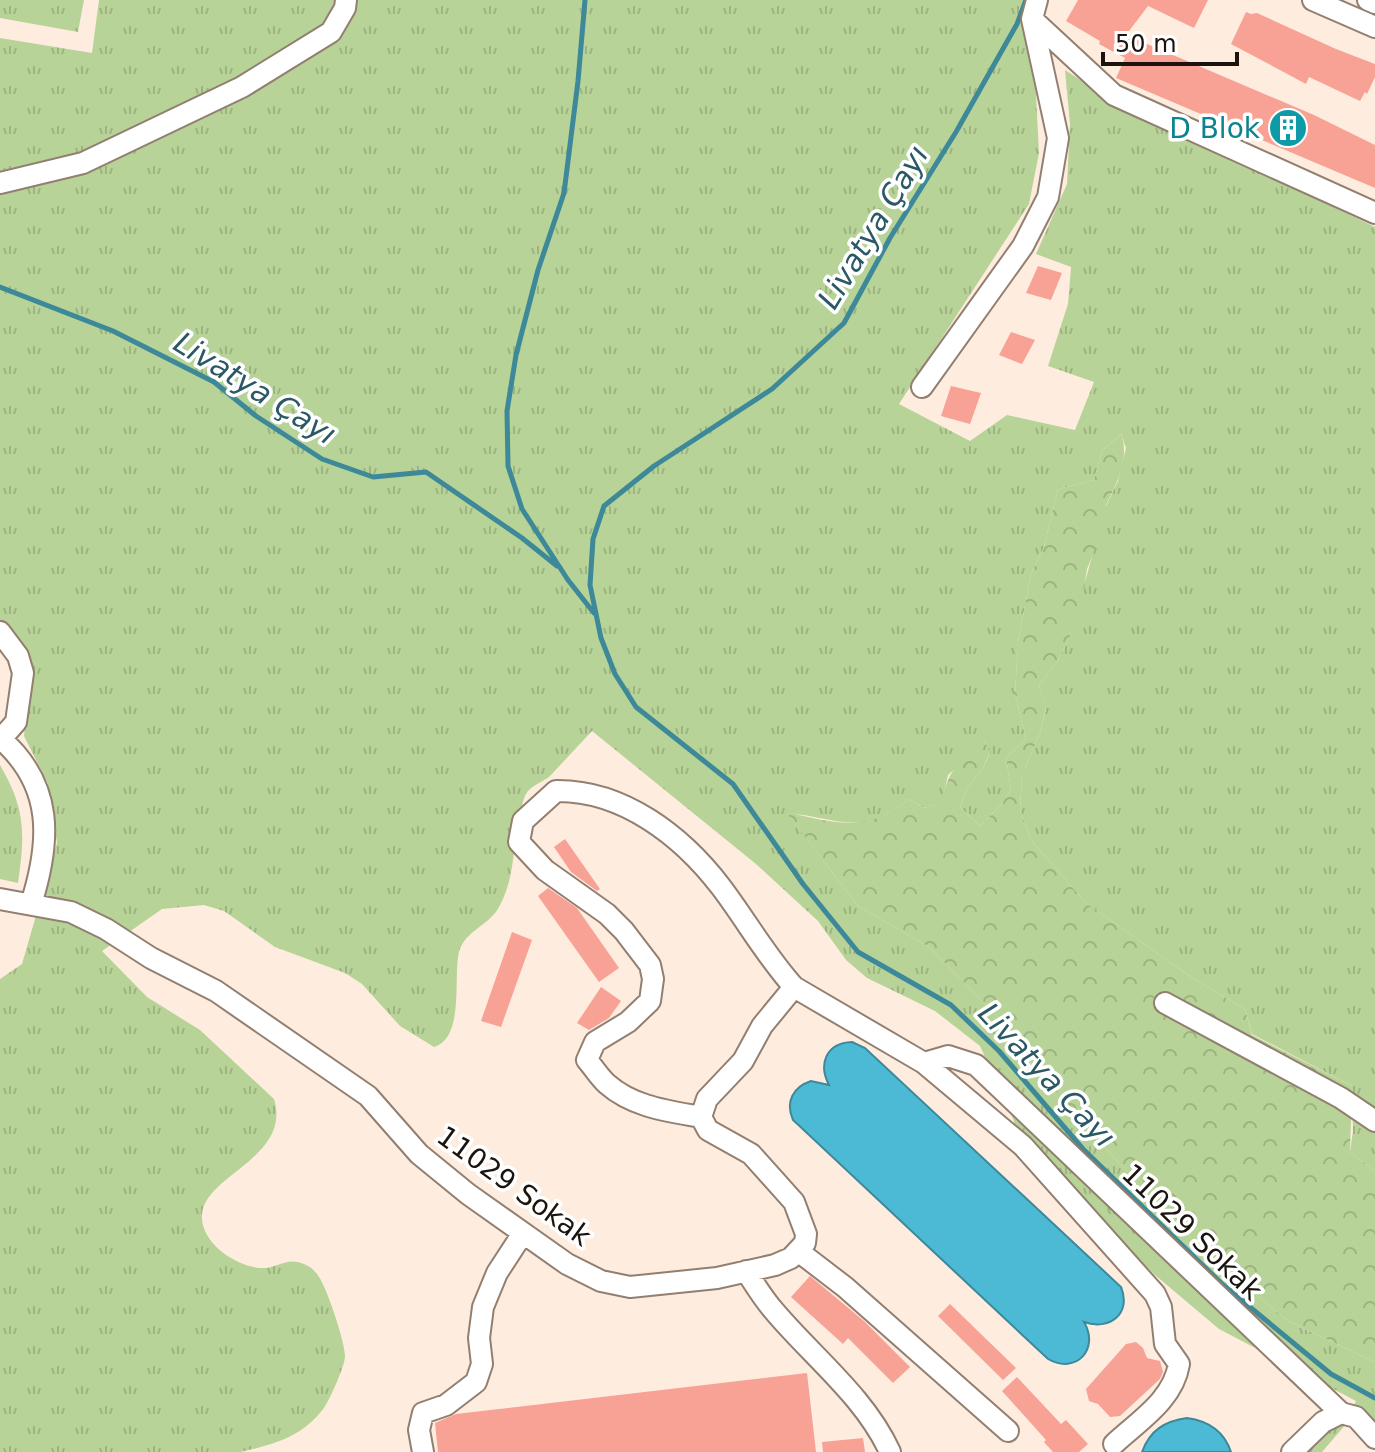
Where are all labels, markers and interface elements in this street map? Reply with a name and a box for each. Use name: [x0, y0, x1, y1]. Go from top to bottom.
scale bar: [1103, 16, 1237, 66]
text: 50 m: [1115, 30, 1177, 58]
building icon: D Blok: [1267, 107, 1309, 149]
place label: D Blok: [1169, 112, 1261, 145]
water label: Livatya Çayı: [811, 139, 935, 315]
water label: Livatya Çayı: [168, 324, 342, 452]
water label: Livatya Çayı: [971, 996, 1123, 1154]
street label: 11029 Sokak: [431, 1119, 598, 1253]
street label: 11029 Sokak: [1115, 1157, 1269, 1308]

